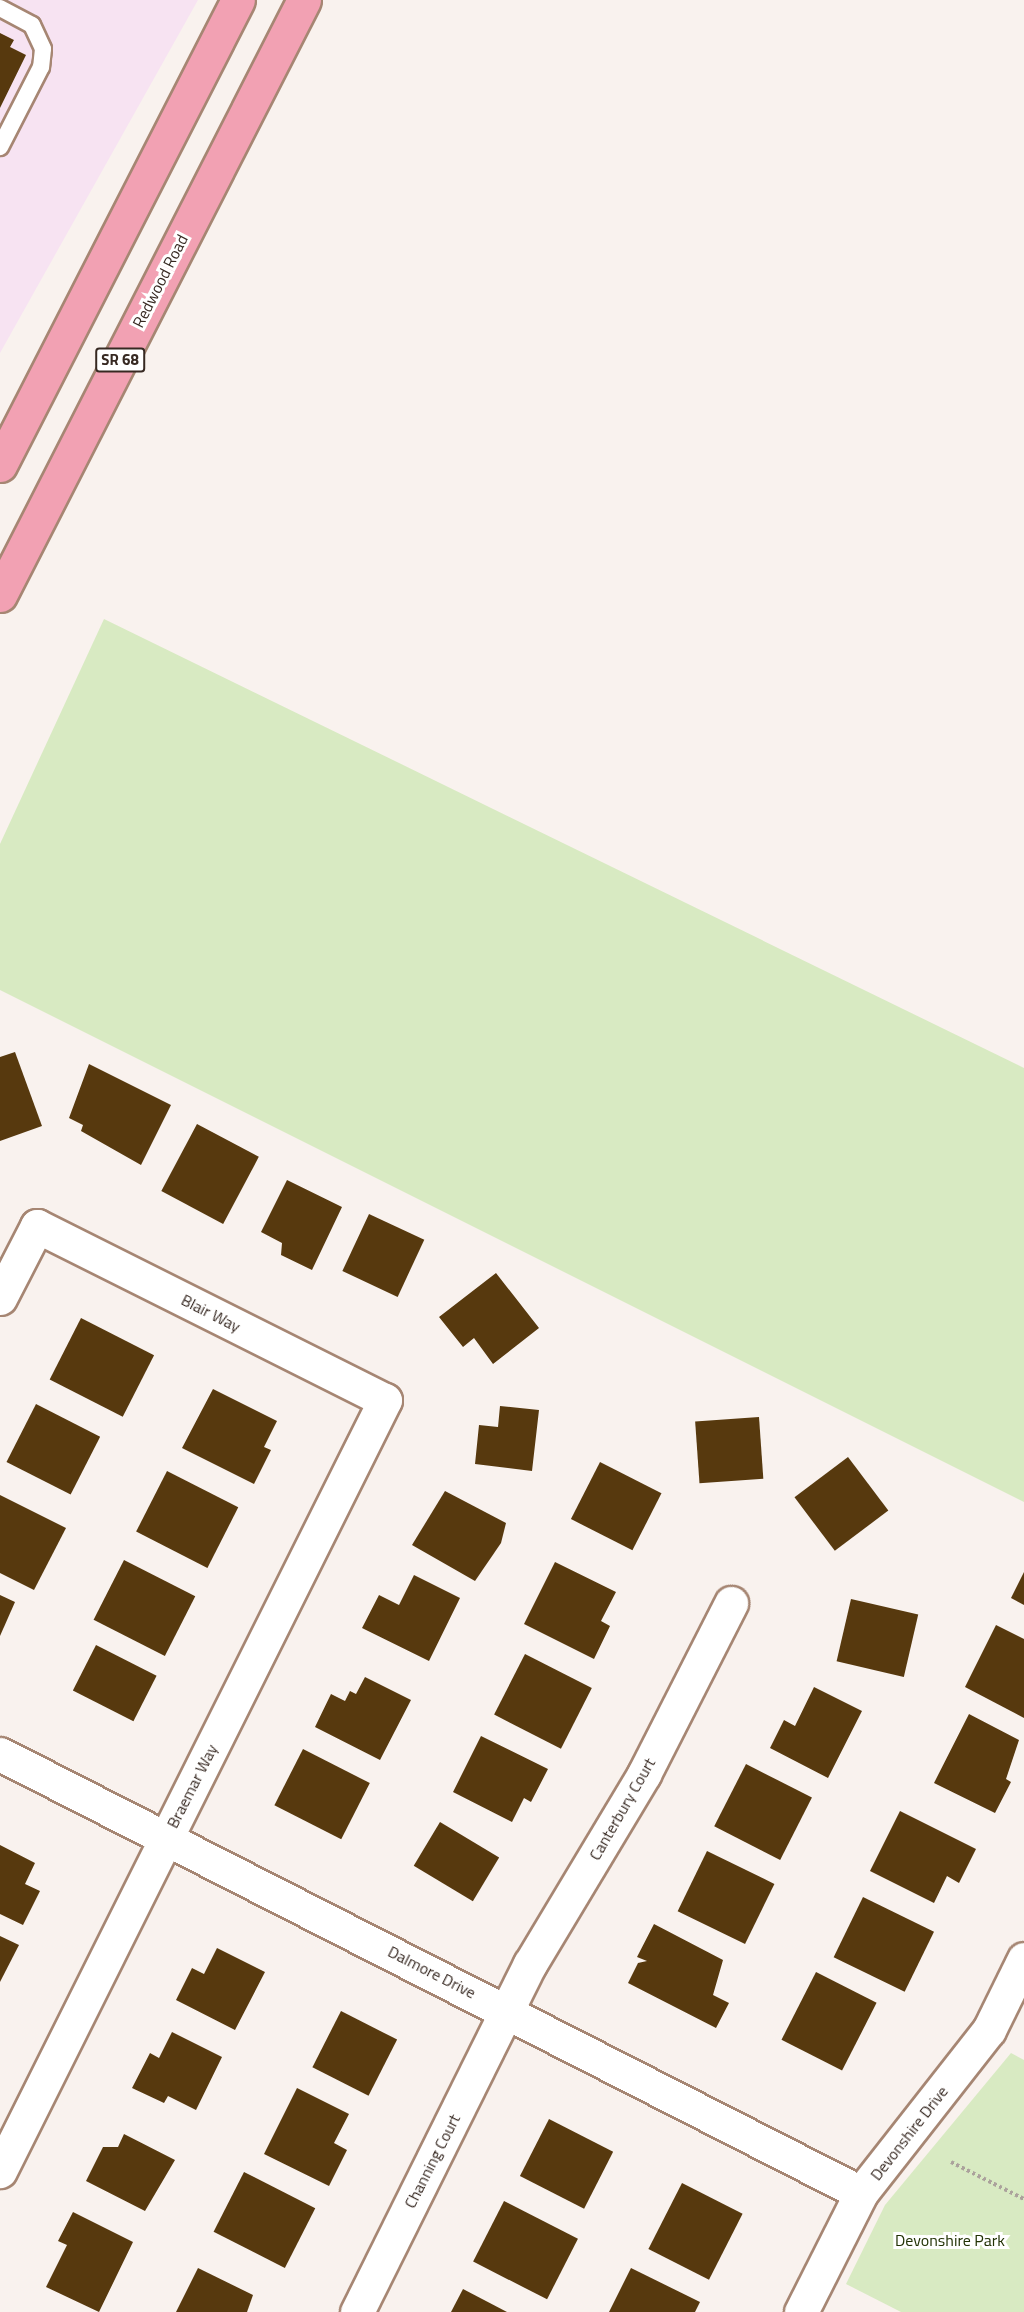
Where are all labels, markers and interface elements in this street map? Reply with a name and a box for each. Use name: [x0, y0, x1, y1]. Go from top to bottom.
street label: Redwood Road: [128, 231, 192, 331]
road number: SR 68: [94, 348, 146, 372]
street label: Blair Way: [178, 1290, 244, 1336]
street label: Braemar Way: [163, 1741, 221, 1831]
street label: Canterbury Court: [585, 1754, 659, 1864]
street label: Dalmore Drive: [385, 1942, 479, 2002]
street label: Devonshire Drive: [866, 2082, 952, 2184]
street label: Channing Court: [400, 2111, 464, 2211]
park label: Devonshire Park: [895, 2230, 1005, 2250]

